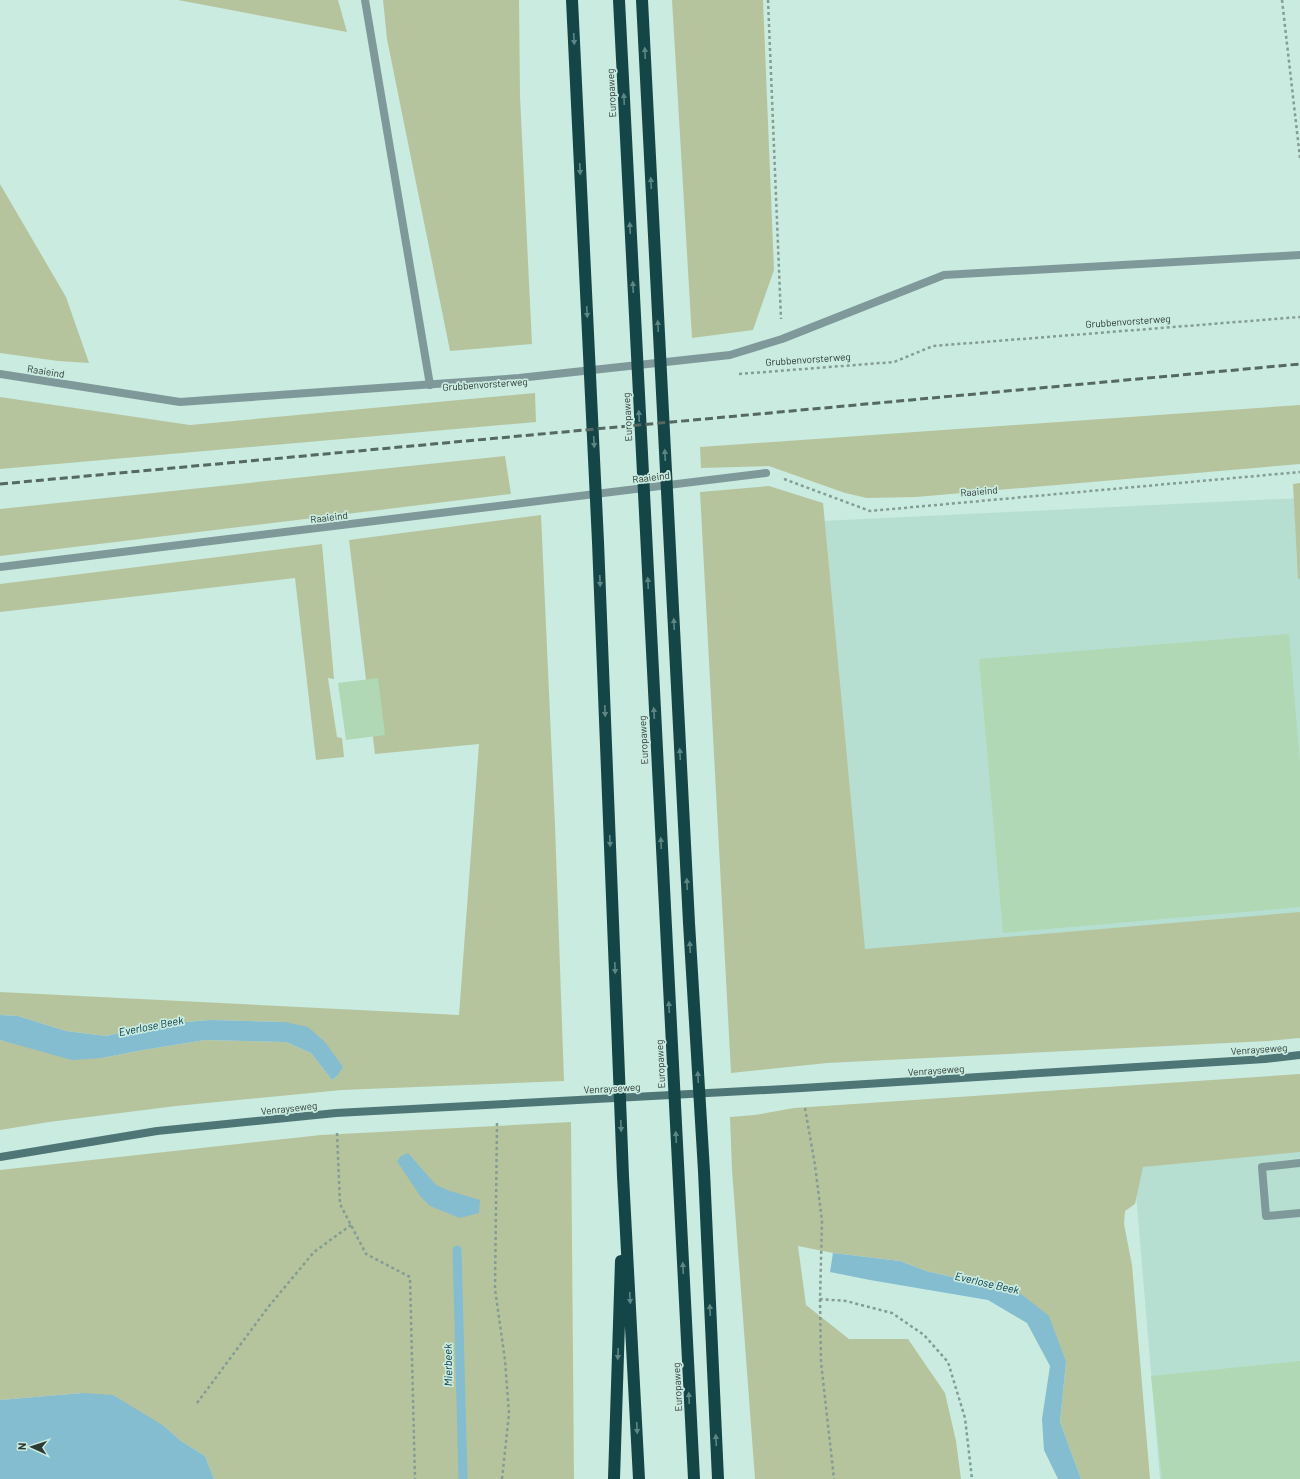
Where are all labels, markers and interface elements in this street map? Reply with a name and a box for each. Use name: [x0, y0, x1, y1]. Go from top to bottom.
one-way arrow: [570, 33, 577, 45]
one-way arrow: [641, 47, 648, 59]
street label: Europaweg: [604, 68, 618, 118]
one-way arrow: [620, 93, 627, 105]
one-way arrow: [577, 163, 584, 175]
one-way arrow: [648, 176, 654, 189]
one-way arrow: [627, 221, 633, 234]
one-way arrow: [630, 280, 636, 293]
one-way arrow: [584, 306, 591, 318]
street label: Grubbenvorsterweg: [1085, 312, 1171, 330]
one-way arrow: [655, 320, 662, 332]
street label: Grubbenvorsterweg: [765, 350, 851, 368]
street label: Raaieind: [27, 362, 65, 380]
street label: Grubbenvorsterweg: [442, 375, 528, 393]
street label: Europaweg: [620, 392, 634, 442]
one-way arrow: [636, 410, 643, 422]
one-way arrow: [590, 436, 597, 448]
one-way arrow: [662, 448, 668, 461]
street label: Raaieind: [632, 469, 670, 485]
street label: Raaieind: [960, 483, 998, 499]
street label: Raaieind: [310, 509, 348, 525]
one-way arrow: [597, 575, 603, 588]
one-way arrow: [644, 577, 651, 589]
one-way arrow: [670, 618, 677, 630]
one-way arrow: [602, 705, 608, 718]
one-way arrow: [651, 706, 657, 719]
street label: Europaweg: [636, 715, 650, 765]
one-way arrow: [677, 748, 684, 760]
one-way arrow: [607, 835, 613, 848]
one-way arrow: [657, 837, 664, 849]
one-way arrow: [684, 877, 690, 890]
one-way arrow: [687, 941, 694, 953]
one-way arrow: [612, 962, 618, 975]
one-way arrow: [666, 1000, 672, 1013]
water label: Everlose Beek: [117, 1013, 185, 1038]
street label: Europaweg: [653, 1039, 667, 1089]
street label: Venrayseweg: [1230, 1041, 1288, 1057]
street label: Venrayseweg: [907, 1062, 965, 1078]
one-way arrow: [695, 1070, 701, 1083]
street label: Venrayseweg: [583, 1081, 641, 1095]
street label: Venrayseweg: [260, 1099, 318, 1117]
one-way arrow: [618, 1120, 625, 1132]
one-way arrow: [672, 1131, 679, 1143]
one-way arrow: [679, 1262, 686, 1274]
water label: Everlose Beek: [954, 1269, 1021, 1296]
one-way arrow: [626, 1292, 633, 1304]
one-way arrow: [707, 1303, 713, 1316]
water label: Mierbeek: [441, 1343, 454, 1386]
one-way arrow: [615, 1348, 621, 1361]
street label: Europaweg: [670, 1362, 684, 1412]
one-way arrow: [686, 1392, 693, 1404]
one-way arrow: [633, 1422, 640, 1434]
north arrow: [12, 1427, 52, 1467]
one-way arrow: [713, 1434, 720, 1446]
text: N: [15, 1442, 28, 1450]

